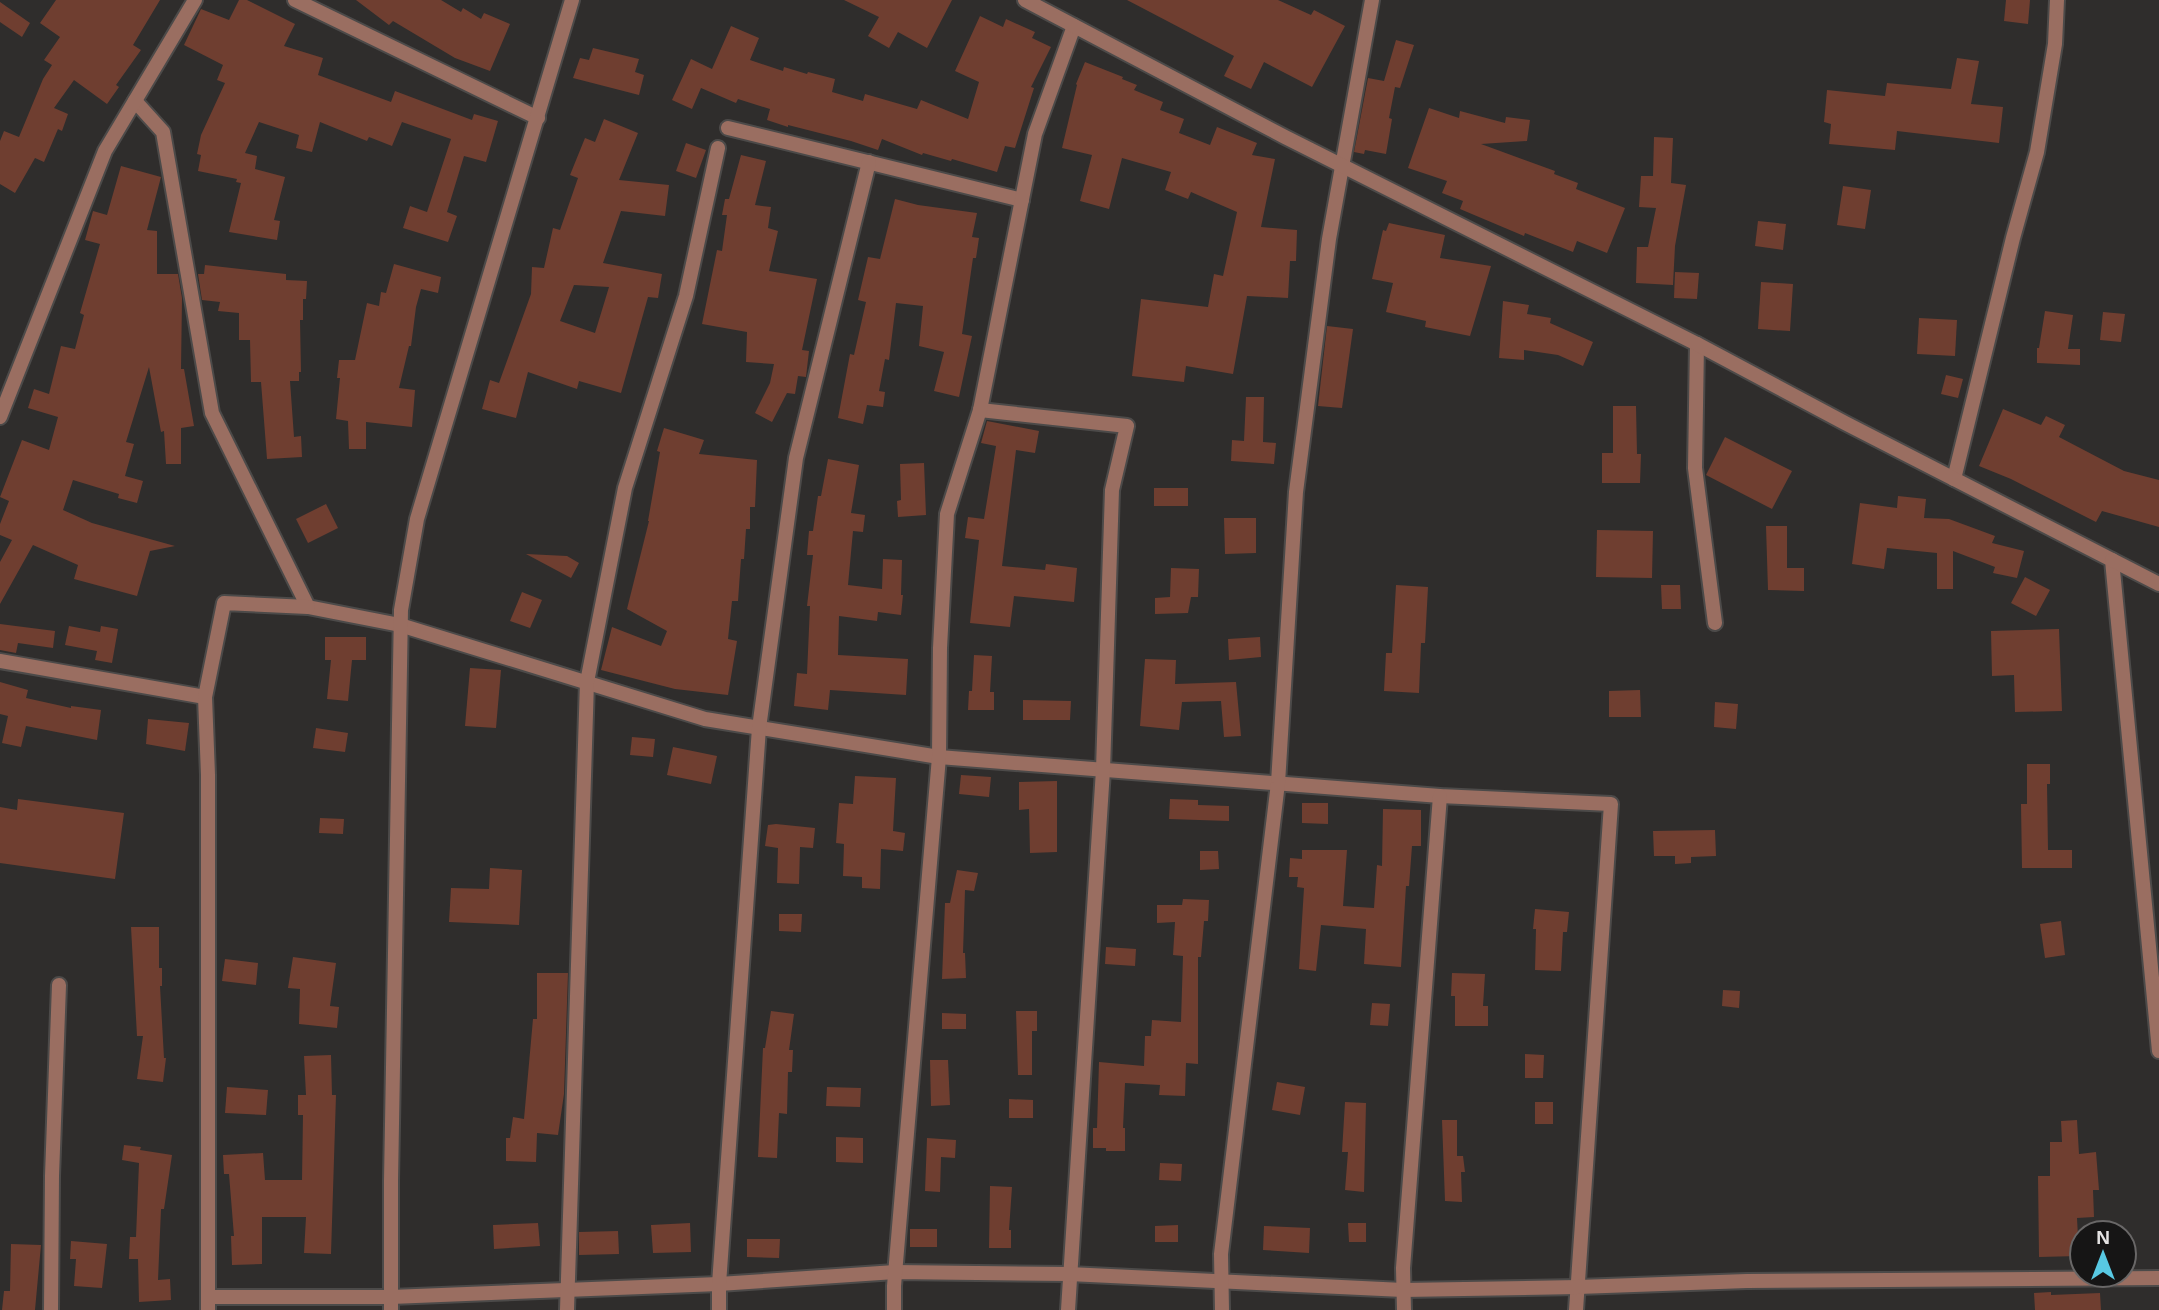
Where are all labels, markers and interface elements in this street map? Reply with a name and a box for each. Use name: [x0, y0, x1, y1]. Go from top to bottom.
north arrow: [2068, 1219, 2138, 1289]
text: N: [2096, 1227, 2110, 1248]

